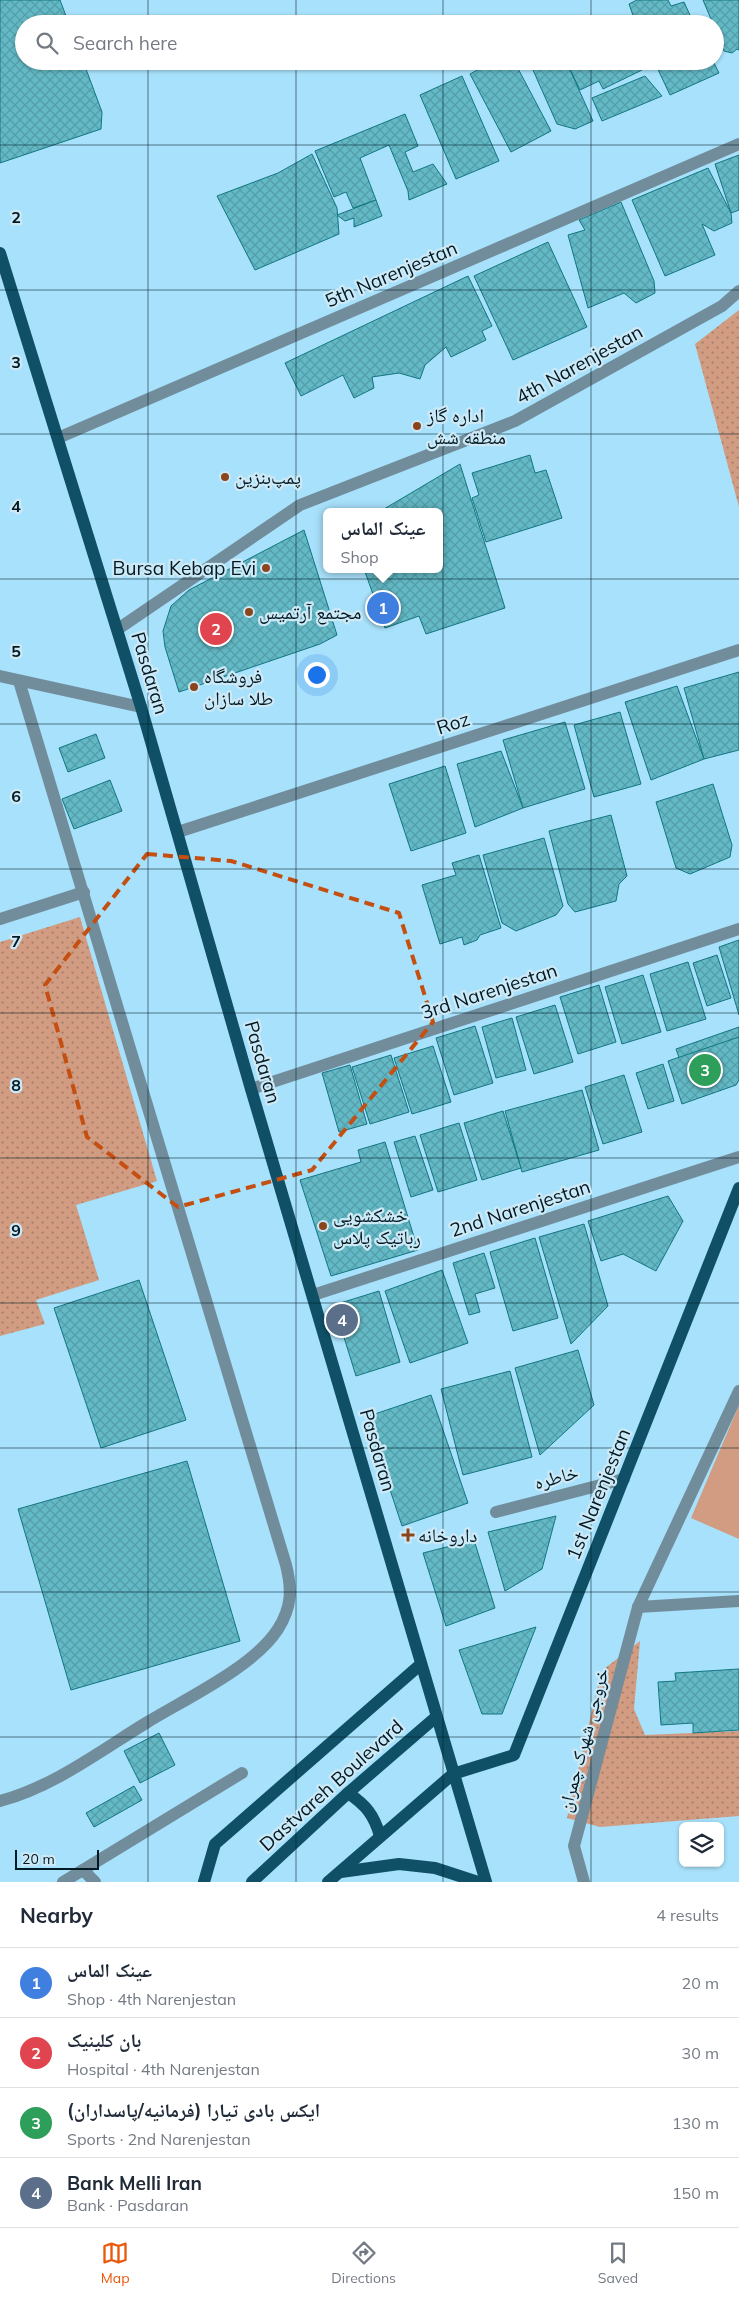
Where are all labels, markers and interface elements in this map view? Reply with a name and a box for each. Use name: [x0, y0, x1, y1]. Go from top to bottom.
search box: [15, 15, 724, 70]
icon: search: [33, 29, 61, 57]
text: Search here: [73, 31, 177, 55]
text: 2: [11, 207, 21, 227]
street label: 5th Narenjestan: [321, 235, 461, 313]
street label: 4th Narenjestan: [511, 319, 647, 409]
text: 3: [11, 352, 21, 372]
place label: اداره گاز منطقه شش: [426, 403, 506, 449]
marker: اداره گاز منطقه شش: [411, 420, 423, 432]
place label: پمپ‌بنزین: [235, 465, 301, 489]
marker: پمپ‌بنزین: [219, 471, 231, 483]
text: 4: [11, 496, 21, 516]
popup: [323, 508, 443, 573]
text: عینک الماس: [340, 516, 426, 540]
text: Shop: [340, 547, 379, 567]
place label: Bursa Kebap Evi: [113, 556, 256, 580]
marker: Bursa Kebap Evi: [260, 562, 272, 574]
pin: 1: [367, 589, 399, 627]
place label: مجتمع آرتمیس: [259, 600, 361, 625]
marker: مجتمع آرتمیس: [243, 606, 255, 618]
pin: 2: [200, 610, 232, 648]
street label: Pasdaran: [126, 629, 174, 717]
text: 5: [11, 641, 21, 661]
your location: [304, 662, 330, 688]
place label: فروشگاه طلا سازان: [204, 664, 273, 710]
marker: فروشگاه طلا سازان: [188, 681, 200, 693]
street label: Roz: [433, 706, 473, 740]
text: 6: [11, 786, 21, 806]
text: 7: [11, 931, 21, 951]
street label: 3rd Narenjestan: [418, 958, 560, 1024]
street label: Pasdaran: [240, 1018, 286, 1106]
pin: 3: [689, 1051, 721, 1089]
text: 8: [11, 1075, 21, 1095]
street label: 2nd Narenjestan: [447, 1174, 593, 1242]
place label: خشکشویی رباتیک پلاس: [333, 1203, 421, 1249]
text: 9: [11, 1220, 21, 1240]
marker: خشکشویی رباتیک پلاس: [317, 1220, 329, 1232]
pin: 4: [326, 1301, 358, 1339]
street label: Pasdaran: [355, 1406, 401, 1494]
street label: 1st Narenjestan: [561, 1425, 635, 1563]
street label: خاطره: [531, 1460, 581, 1494]
place label: داروخانه: [418, 1523, 477, 1547]
marker: داروخانه: [402, 1529, 414, 1541]
street label: خروجی شهرک چمران: [552, 1665, 614, 1815]
street label: Dastvareh Boulevard: [254, 1714, 408, 1856]
map controls: [679, 1822, 724, 1867]
button: layers: [679, 1822, 724, 1867]
scale bar: [15, 1847, 99, 1870]
text: 20 m: [22, 1850, 55, 1868]
text: Nearby: [20, 1902, 93, 1928]
text: 4 results: [656, 1905, 719, 1925]
text: عینک الماس: [67, 1958, 152, 1982]
text: 1: [31, 1973, 41, 1993]
text: 20 m: [682, 1973, 719, 1993]
text: Shop · 4th Narenjestan: [67, 1989, 236, 2009]
text: بان کلینیک: [67, 2028, 141, 2052]
text: 2: [31, 2043, 41, 2063]
text: 30 m: [682, 2043, 719, 2063]
text: Hospital · 4th Narenjestan: [67, 2059, 260, 2079]
text: ایکس بادی تیارا (فرمانیه/پاسداران): [67, 2098, 320, 2122]
text: 3: [31, 2113, 41, 2133]
text: 130 m: [672, 2113, 719, 2133]
text: Sports · 2nd Narenjestan: [67, 2129, 251, 2149]
text: Bank Melli Iran: [67, 2171, 202, 2195]
text: 4: [31, 2183, 41, 2203]
text: 150 m: [672, 2183, 719, 2203]
text: Bank · Pasdaran: [67, 2195, 189, 2215]
tab: Map: [101, 2239, 130, 2287]
tab: Directions: [331, 2239, 396, 2287]
tab: Saved: [598, 2239, 638, 2287]

